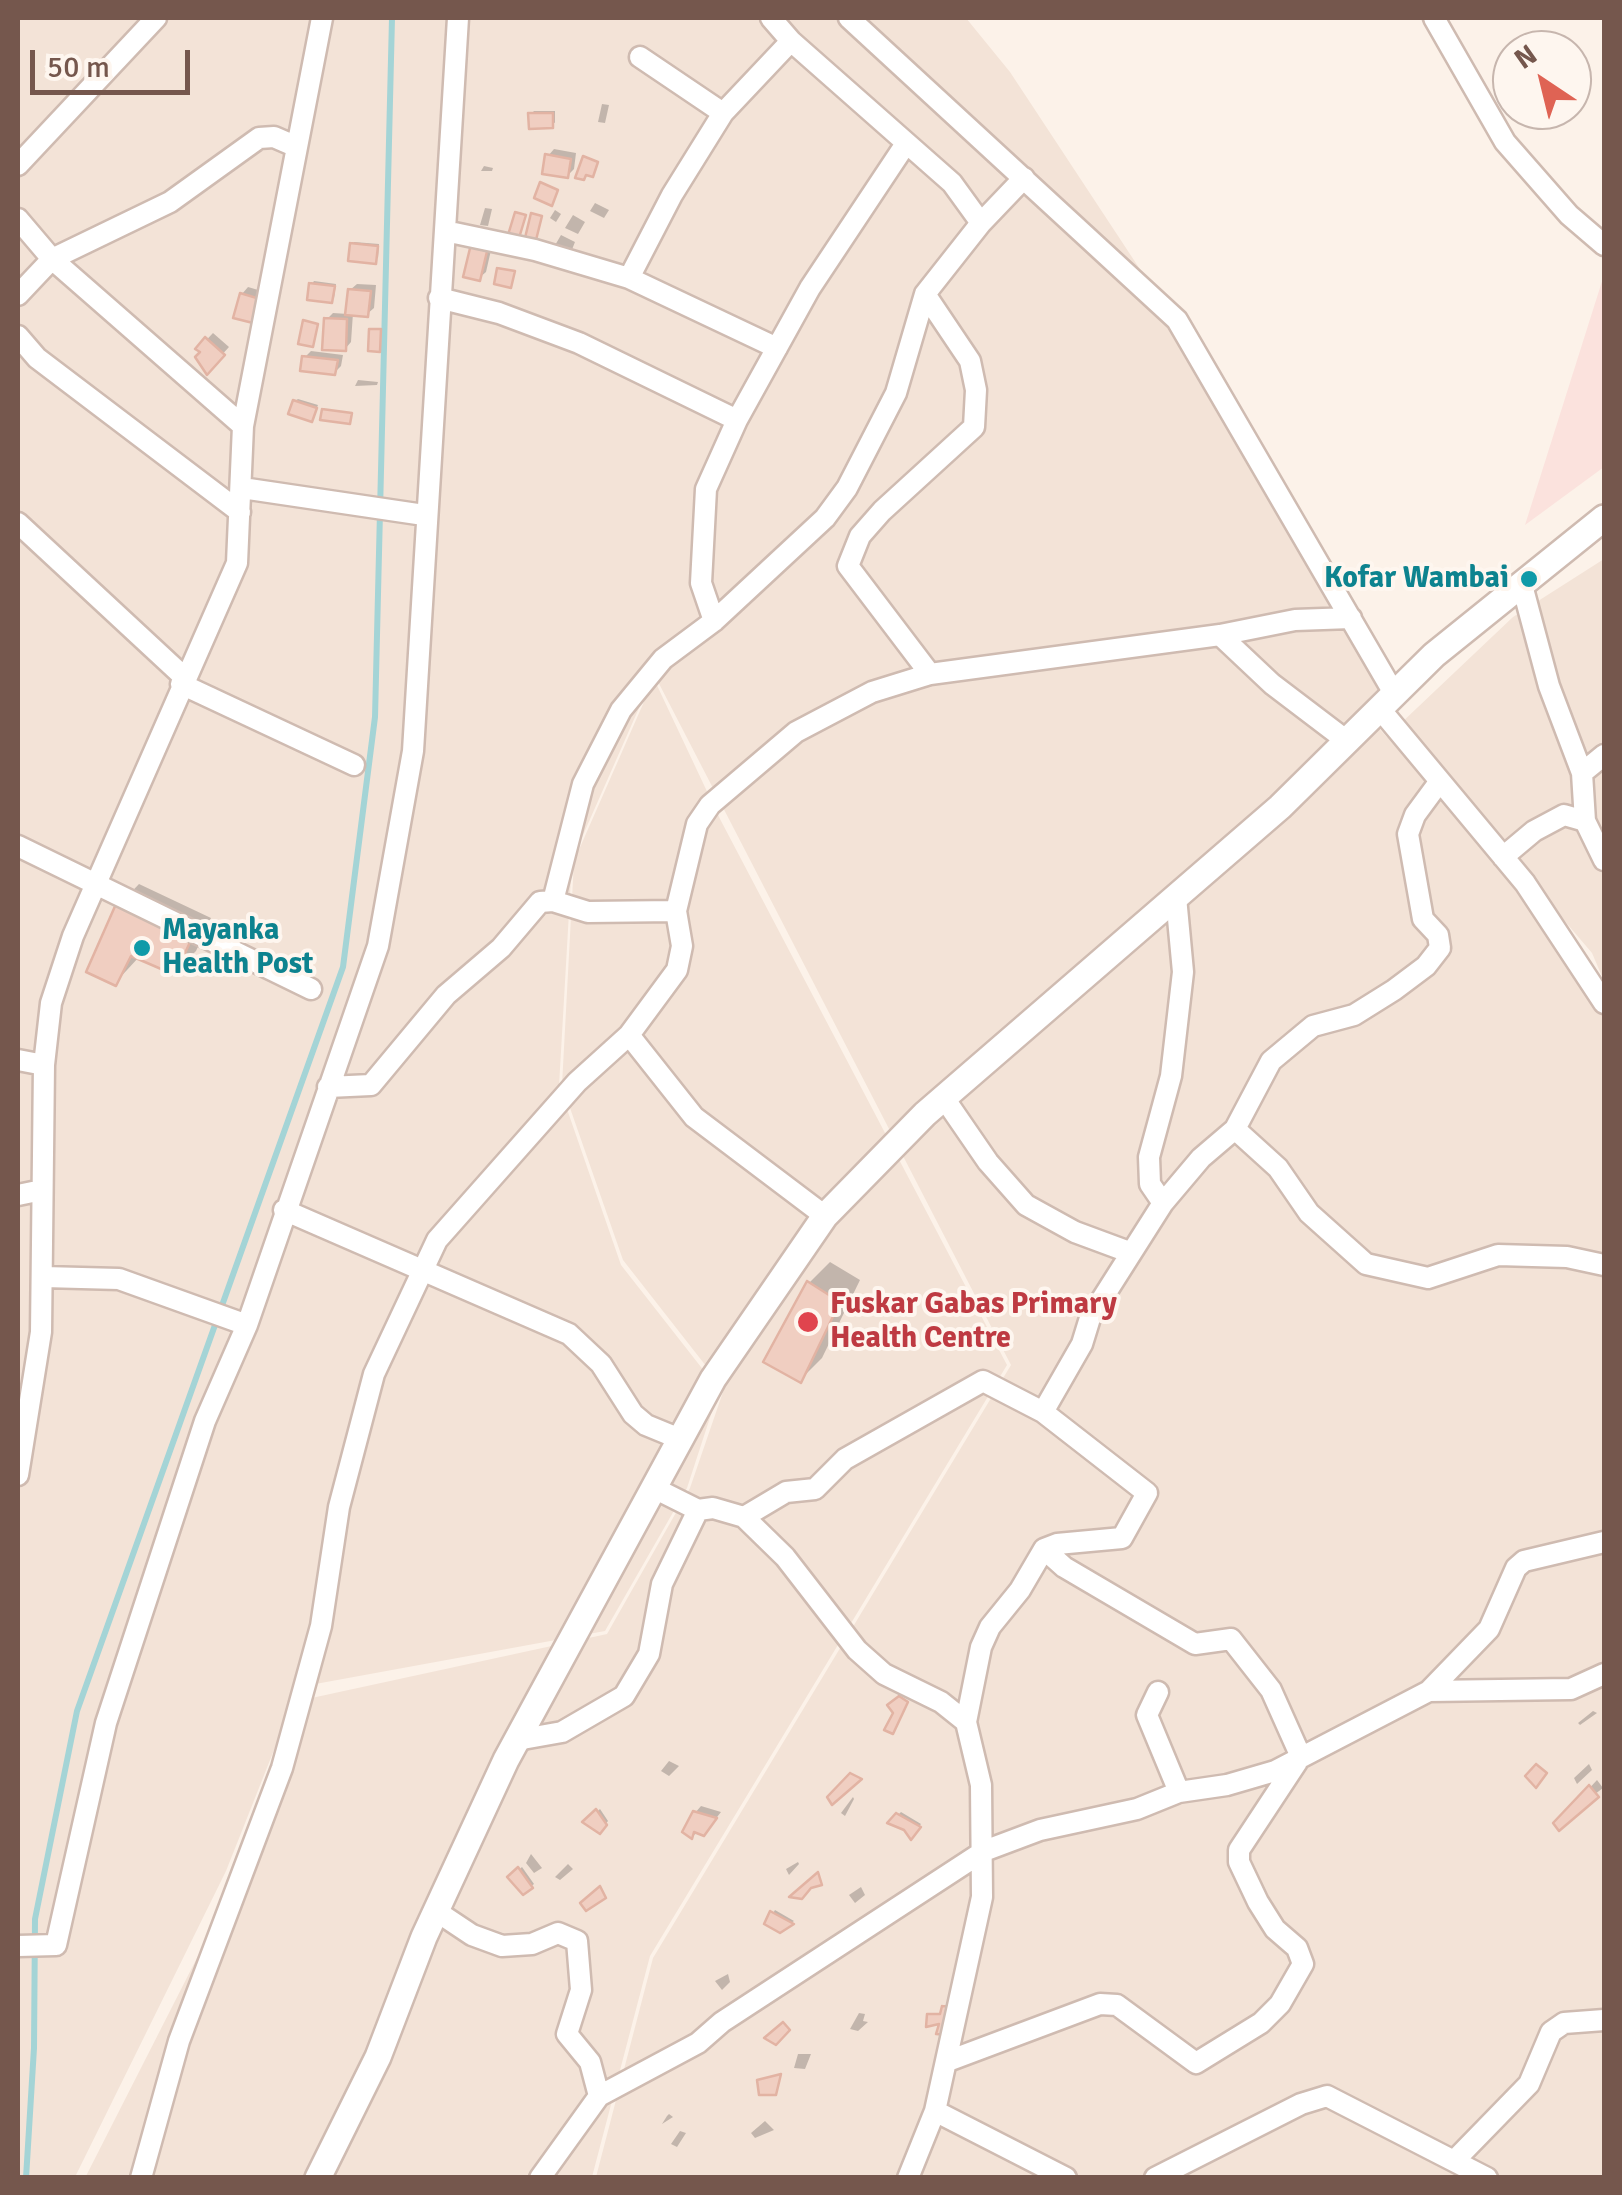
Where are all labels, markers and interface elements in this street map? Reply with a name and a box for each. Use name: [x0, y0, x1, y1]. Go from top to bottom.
scale bar: [35, 30, 195, 92]
north arrow: [1492, 30, 1592, 130]
text: N: [1508, 38, 1544, 77]
text: 50 m: [47, 49, 110, 86]
place label: Kofar Wambai: [1324, 561, 1509, 597]
marker: Kofar Wambai: [1518, 568, 1540, 590]
place label: Mayanka Health Post: [162, 913, 313, 984]
marker: Mayanka Health Post: [131, 937, 153, 959]
place label: Fuskar Gabas Primary Health Centre: [830, 1287, 1117, 1358]
marker: Fuskar Gabas Primary Health Centre: [795, 1309, 821, 1335]

